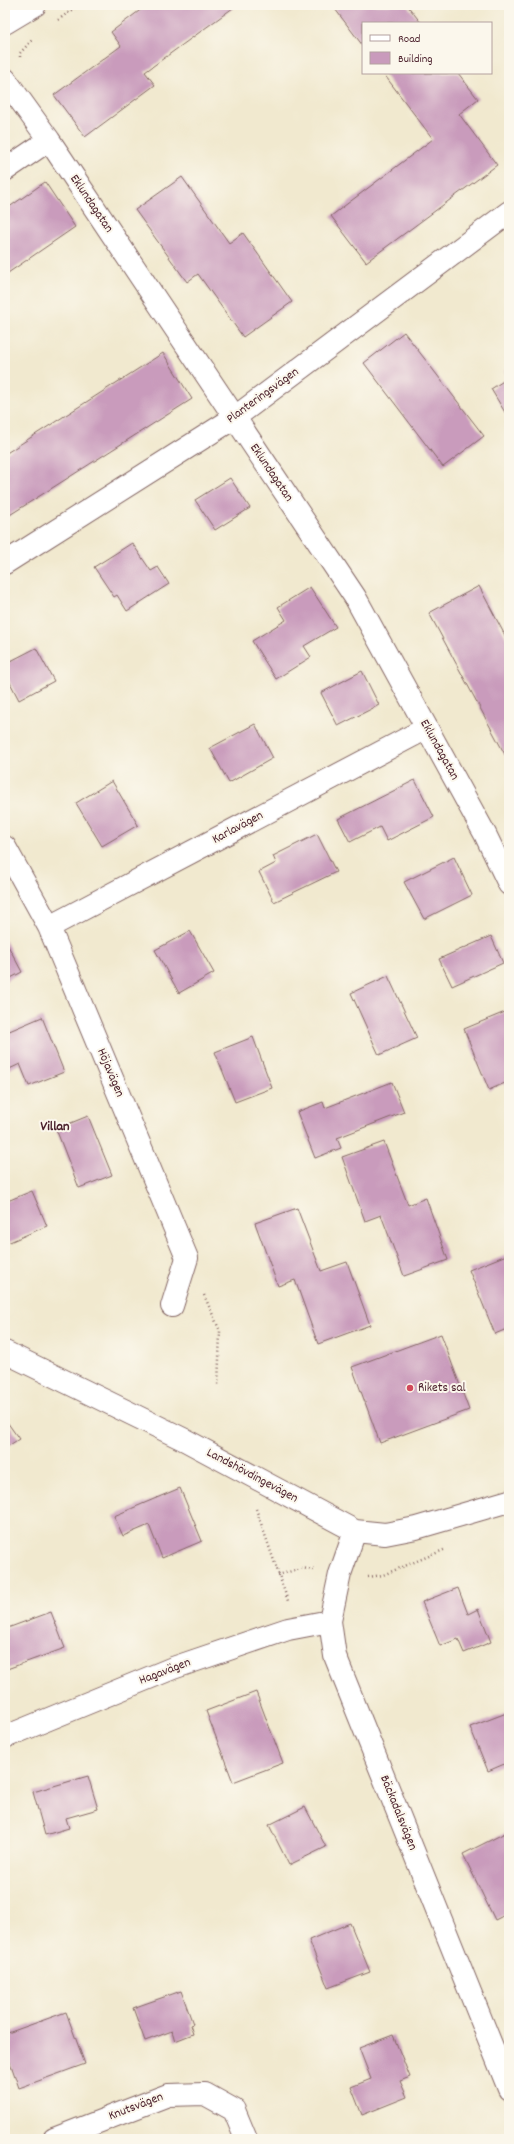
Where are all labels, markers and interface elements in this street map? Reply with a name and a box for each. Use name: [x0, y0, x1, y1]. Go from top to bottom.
legend: [362, 22, 492, 74]
text: Road: [398, 31, 420, 48]
text: Building: [398, 51, 433, 68]
street label: Eklundagatan: [64, 171, 118, 237]
street label: Planteringsvägen: [223, 363, 303, 429]
street label: Eklundagatan: [244, 440, 298, 506]
street label: Eklundagatan: [414, 716, 464, 784]
street label: Karlavägen: [209, 807, 267, 849]
street label: Höjavägen: [91, 1046, 129, 1100]
district label: Villan: [41, 1117, 70, 1137]
place label: Rikets sal: [418, 1379, 466, 1398]
marker: Rikets sal: [405, 1383, 415, 1393]
street label: Landshövdingevägen: [203, 1444, 301, 1508]
street label: Hagavägen: [136, 1653, 194, 1691]
street label: Bäckadalsvägen: [374, 1773, 422, 1853]
street label: Knutsvägen: [106, 2088, 166, 2126]

